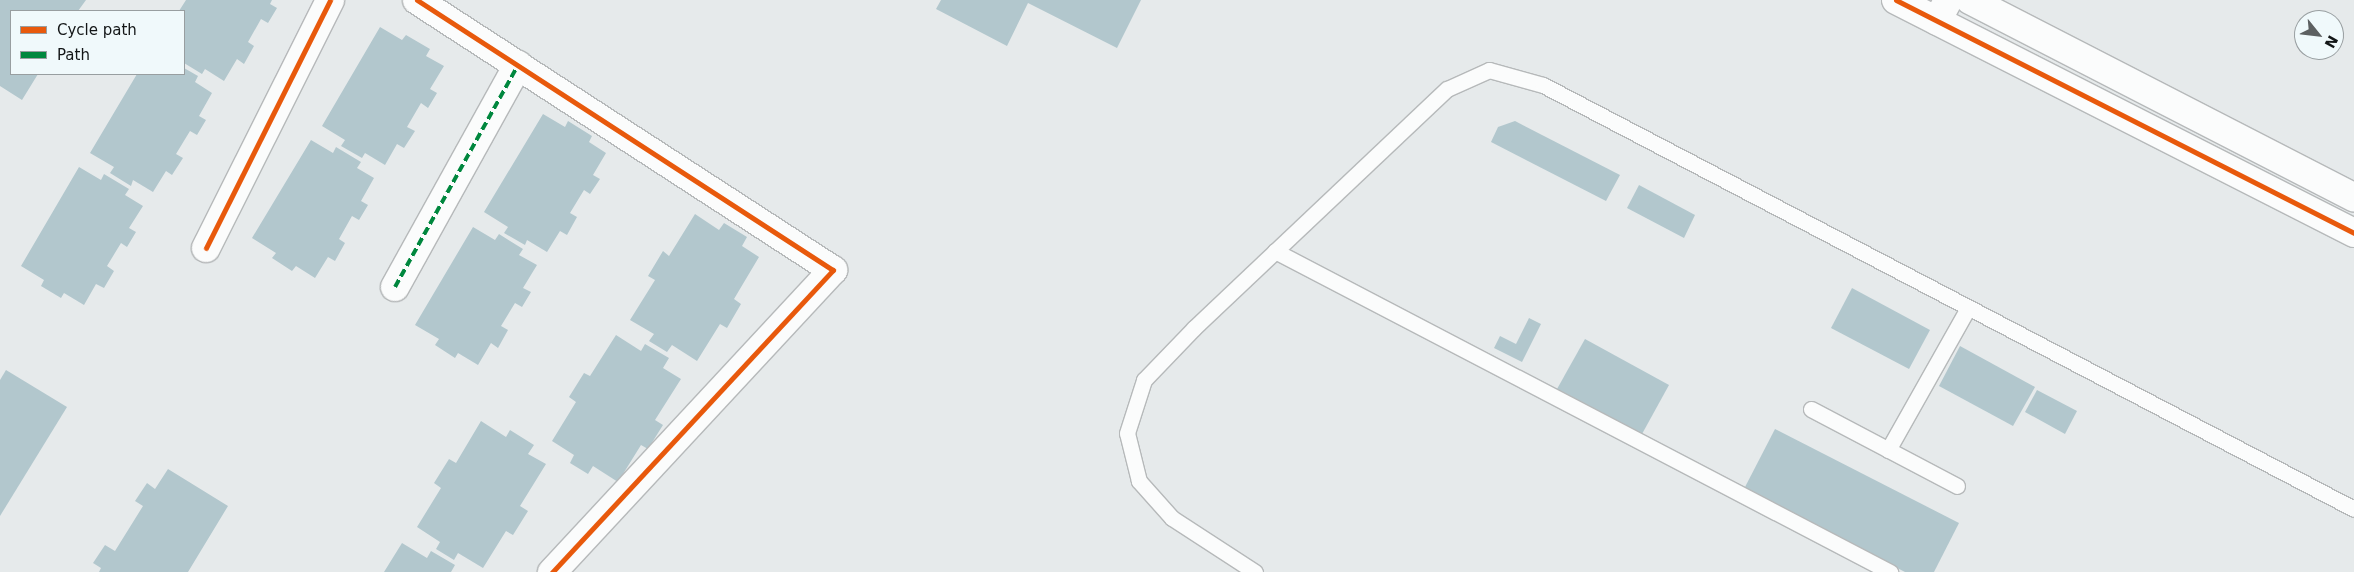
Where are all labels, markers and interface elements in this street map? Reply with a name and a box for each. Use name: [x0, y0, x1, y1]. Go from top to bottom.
legend: [10, 10, 185, 75]
north arrow: [2294, 10, 2344, 60]
text: Cycle path: [57, 21, 137, 39]
text: N: [2321, 33, 2341, 51]
text: Path: [57, 46, 90, 64]

